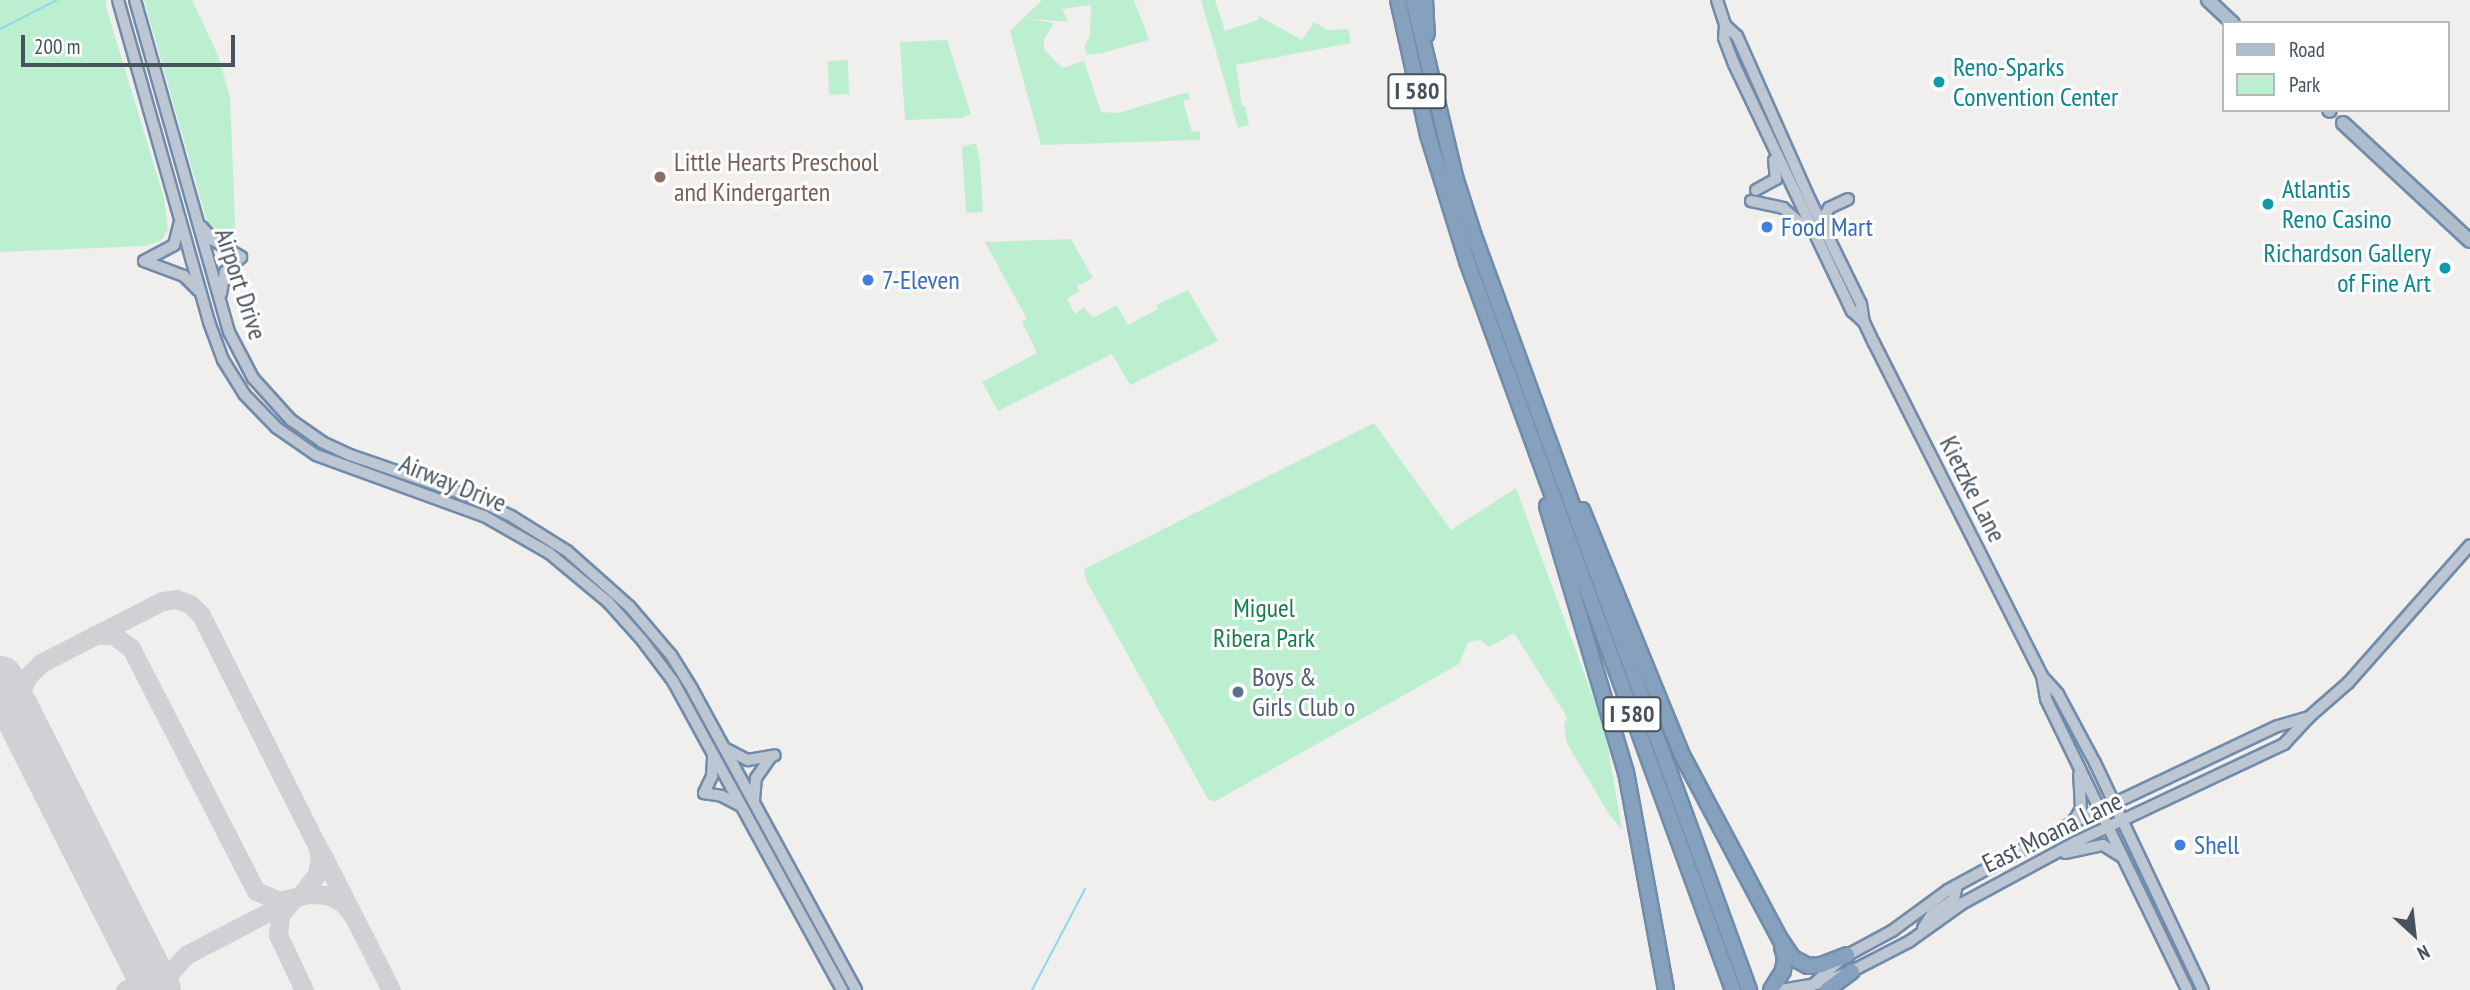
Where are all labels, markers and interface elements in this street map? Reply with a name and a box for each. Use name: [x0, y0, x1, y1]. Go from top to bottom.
scale bar: [24, 21, 238, 65]
legend: [2222, 21, 2449, 112]
text: 200 m: [34, 33, 80, 60]
text: Road: [2289, 36, 2325, 63]
place label: Reno-Sparks Convention Center: [1953, 51, 2118, 112]
road number: I 580: [1387, 70, 1447, 112]
text: Park: [2289, 71, 2320, 98]
marker: Reno-Sparks Convention Center: [1931, 74, 1947, 90]
place label: Little Hearts Preschool and Kindergarten: [674, 146, 878, 208]
marker: Little Hearts Preschool and Kindergarten: [652, 169, 668, 185]
place label: Atlantis Reno Casino: [2282, 173, 2391, 234]
marker: Atlantis Reno Casino: [2260, 196, 2276, 212]
place label: Food Mart: [1781, 211, 1873, 243]
marker: Food Mart: [1759, 219, 1775, 235]
street label: Airport Drive: [208, 224, 274, 344]
place label: Richardson Gallery of Fine Art: [2264, 237, 2431, 298]
marker: Richardson Gallery of Fine Art: [2437, 260, 2453, 276]
place label: 7-Eleven: [882, 264, 960, 296]
marker: 7-Eleven: [860, 272, 876, 288]
street label: Kietzke Lane: [1933, 431, 2013, 547]
street label: Airway Drive: [395, 447, 511, 519]
park label: Miguel Ribera Park: [1213, 592, 1315, 654]
place label: Boys & Girls Club o: [1252, 661, 1355, 722]
marker: Boys & Girls Club o: [1230, 684, 1246, 700]
road number: I 580: [1602, 694, 1662, 734]
street label: East Moana Lane: [1977, 785, 2127, 879]
place label: Shell: [2194, 829, 2239, 861]
marker: Shell: [2172, 837, 2188, 853]
north arrow: [2379, 899, 2449, 969]
text: N: [2414, 940, 2434, 966]

